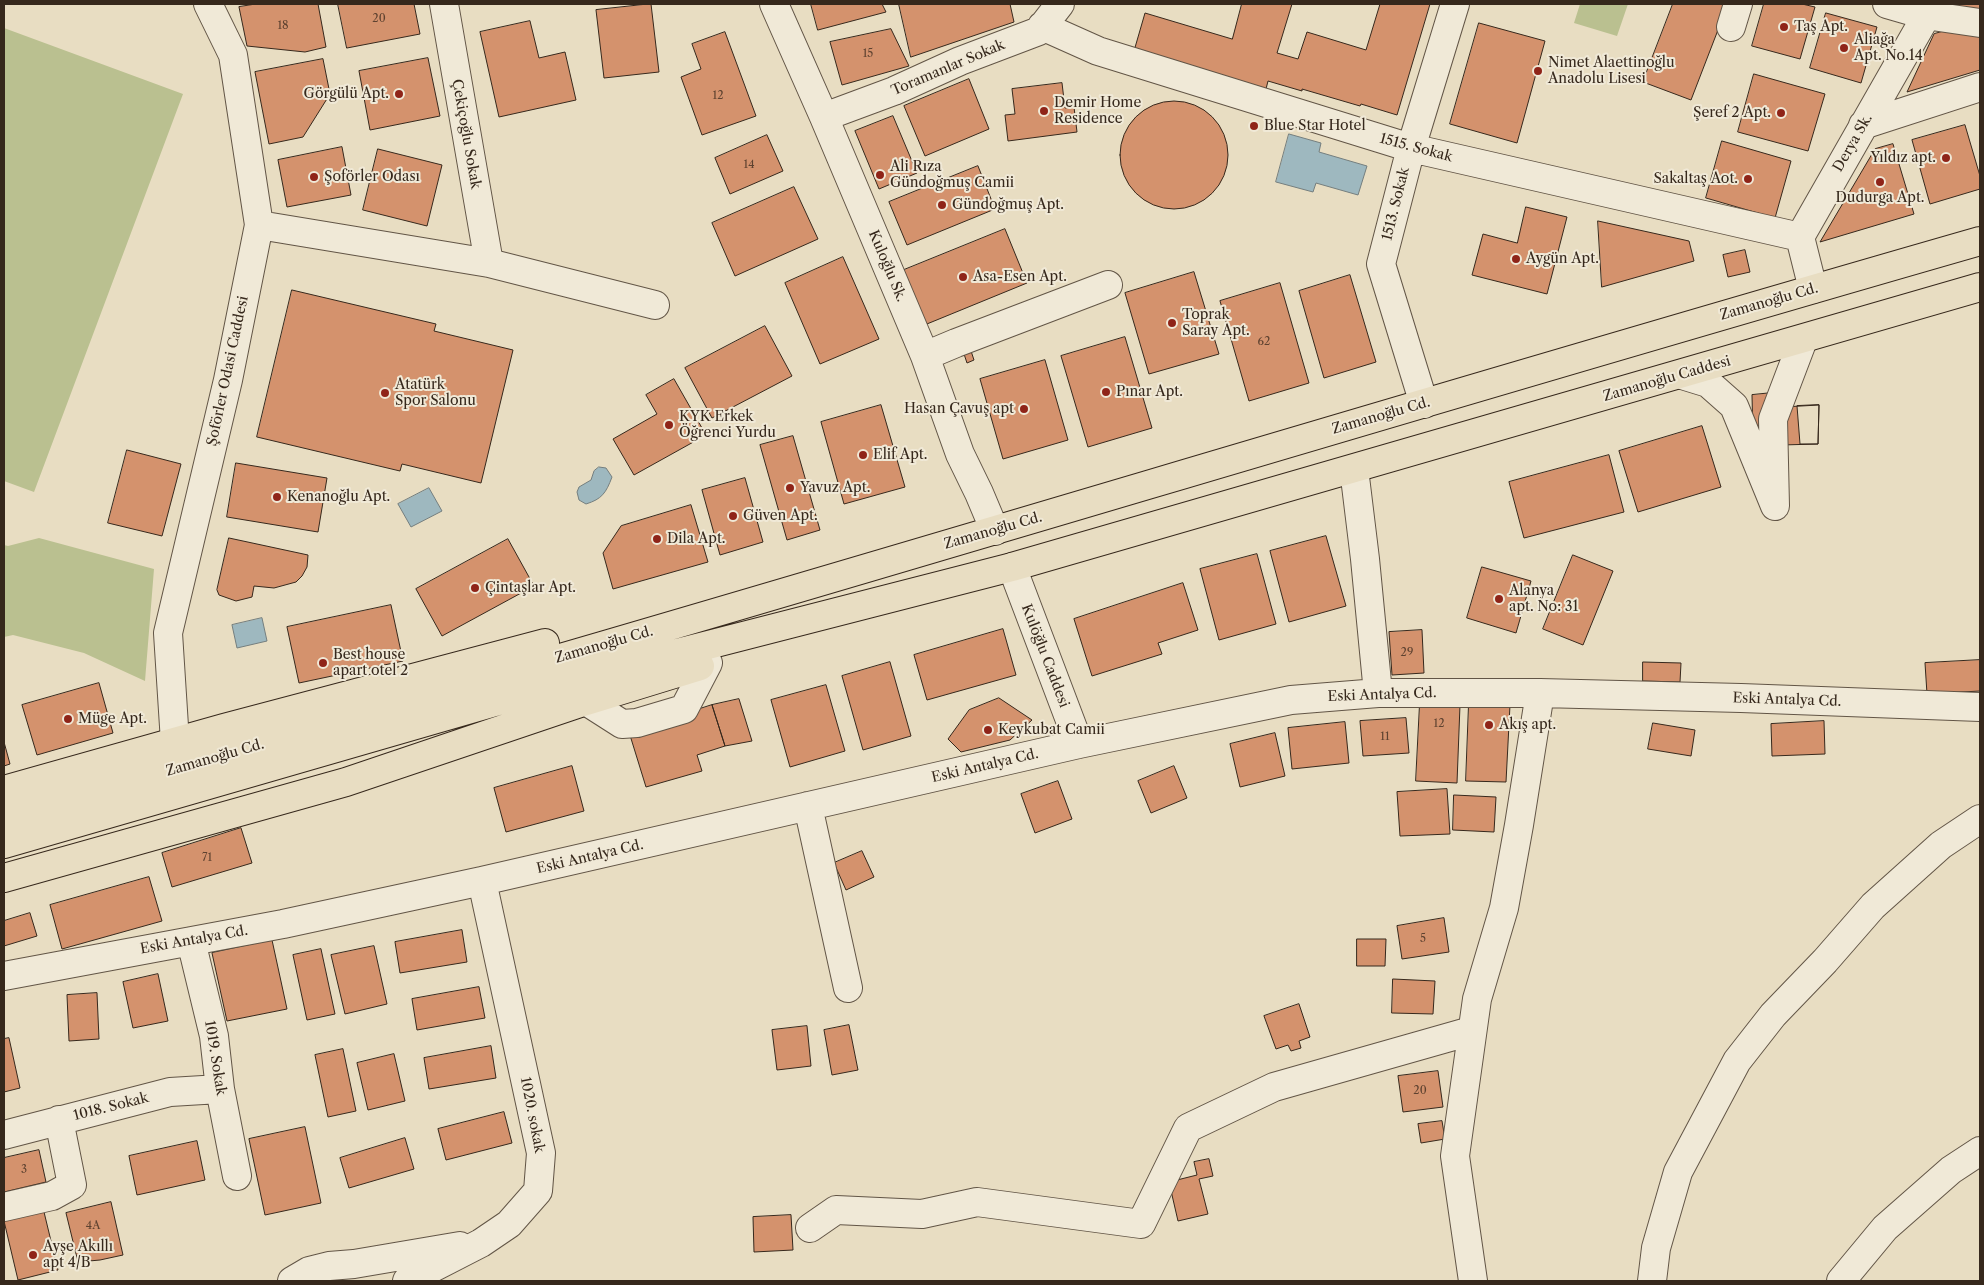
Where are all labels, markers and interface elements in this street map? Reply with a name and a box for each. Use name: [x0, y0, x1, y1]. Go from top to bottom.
house number: 20: [372, 12, 386, 26]
house number: 18: [277, 19, 289, 33]
place label: Taş Apt.: [1794, 19, 1848, 35]
marker: Taş Apt.: [1778, 21, 1790, 33]
place label: Aliağa Apt. No.14: [1854, 32, 1923, 64]
street label: Toramanlar Sokak: [889, 37, 1007, 99]
marker: Aliağa Apt. No.14: [1838, 42, 1850, 54]
house number: 15: [863, 47, 873, 61]
place label: Nimet Alaettinoğlu Anadolu Lisesi: [1548, 55, 1675, 88]
marker: Nimet Alaettinoğlu Anadolu Lisesi: [1532, 65, 1544, 77]
street label: Çekiçoğlu Sokak: [448, 78, 484, 190]
place label: Görgülü Apt.: [304, 86, 389, 102]
marker: Görgülü Apt.: [393, 88, 405, 100]
house number: 12: [713, 89, 723, 103]
place label: Demir Home Residence: [1054, 95, 1141, 128]
marker: Demir Home Residence: [1038, 105, 1050, 117]
place label: Şeref 2 Apt.: [1693, 105, 1771, 121]
marker: Şeref 2 Apt.: [1775, 107, 1787, 119]
street label: Derya Sk.: [1830, 111, 1876, 175]
place label: Blue Star Hotel: [1264, 118, 1366, 134]
marker: Blue Star Hotel: [1248, 120, 1260, 132]
street label: 1515. Sokak: [1378, 130, 1454, 166]
place label: Yıldız apt.: [1871, 150, 1936, 166]
marker: Yıldız apt.: [1940, 152, 1952, 164]
house number: 14: [744, 158, 754, 172]
place label: Ali Rıza Gündoğmuş Camii: [890, 159, 1014, 192]
street label: 1513. Sokak: [1379, 166, 1413, 242]
place label: Şoförler Odası: [324, 169, 420, 185]
marker: Ali Rıza Gündoğmuş Camii: [874, 169, 886, 181]
marker: Şoförler Odası: [308, 171, 320, 183]
place label: Sakaltaş Aot.: [1653, 171, 1738, 187]
marker: Sakaltaş Aot.: [1742, 173, 1754, 185]
marker: Dudurga Apt.: [1874, 176, 1886, 188]
place label: Dudurga Apt.: [1835, 190, 1925, 206]
place label: Gündoğmuş Apt.: [952, 197, 1064, 213]
marker: Gündoğmuş Apt.: [936, 199, 948, 211]
street label: Kuloğlu Sk.: [864, 228, 910, 304]
place label: Aygün Apt.: [1526, 251, 1599, 267]
marker: Aygün Apt.: [1510, 253, 1522, 265]
place label: Asa-Esen Apt.: [973, 269, 1067, 285]
marker: Asa-Esen Apt.: [957, 271, 969, 283]
street label: Zamanoğlu Cd.: [1718, 280, 1820, 324]
street label: Şoförler Odasi Caddesi: [204, 294, 252, 448]
place label: Toprak Saray Apt.: [1182, 307, 1250, 340]
marker: Toprak Saray Apt.: [1166, 317, 1178, 329]
house number: 62: [1258, 335, 1270, 349]
street label: Zamanoğlu Caddesi: [1601, 353, 1733, 405]
place label: Atatürk Spor Salonu: [395, 377, 476, 410]
place label: Pınar Apt.: [1116, 384, 1183, 400]
marker: Pınar Apt.: [1100, 386, 1112, 398]
marker: Atatürk Spor Salonu: [379, 387, 391, 399]
street label: Zamanoğlu Cd.: [1330, 394, 1432, 438]
place label: Hasan Çavuş apt: [904, 401, 1014, 417]
marker: Hasan Çavuş apt: [1018, 403, 1030, 415]
place label: KYK Erkek Öğrenci Yurdu: [679, 409, 776, 442]
marker: KYK Erkek Öğrenci Yurdu: [663, 419, 675, 431]
place label: Elif Apt.: [873, 447, 927, 463]
marker: Elif Apt.: [857, 449, 869, 461]
place label: Yavuz Apt.: [800, 480, 870, 496]
marker: Yavuz Apt.: [784, 482, 796, 494]
place label: Kenanoğlu Apt.: [287, 489, 390, 505]
marker: Kenanoğlu Apt.: [271, 491, 283, 503]
place label: Güven Apt.: [743, 508, 818, 524]
street label: Zamanoğlu Cd.: [942, 509, 1044, 553]
marker: Güven Apt.: [727, 510, 739, 522]
place label: Dila Apt.: [667, 531, 725, 547]
marker: Dila Apt.: [651, 533, 663, 545]
place label: Çintaşlar Apt.: [485, 580, 576, 596]
marker: Çintaşlar Apt.: [469, 582, 481, 594]
place label: Alanya apt. No: 31: [1509, 583, 1578, 616]
marker: Alanya apt. No: 31: [1493, 593, 1505, 605]
street label: Kulöğlu Caddesi: [1018, 602, 1072, 710]
street label: Zamanoğlu Cd.: [553, 623, 655, 667]
house number: 29: [1401, 646, 1413, 660]
place label: Best house apart otel 2: [333, 647, 408, 680]
marker: Best house apart otel 2: [317, 657, 329, 669]
street label: Eski Antalya Cd.: [1327, 685, 1437, 705]
street label: Eski Antalya Cd.: [1732, 690, 1842, 710]
place label: Müge Apt.: [78, 711, 147, 727]
marker: Müge Apt.: [62, 713, 74, 725]
house number: 12: [1434, 717, 1444, 731]
place label: Akış apt.: [1499, 717, 1556, 733]
marker: Akış apt.: [1483, 719, 1495, 731]
place label: Keykubat Camii: [998, 722, 1105, 738]
marker: Keykubat Camii: [982, 724, 994, 736]
house number: 11: [1380, 730, 1390, 744]
street label: Zamanoğlu Cd.: [164, 736, 266, 780]
street label: Eski Antalya Cd.: [930, 746, 1040, 786]
street label: Eski Antalya Cd.: [535, 837, 645, 877]
house number: 71: [202, 851, 212, 865]
street label: Eski Antalya Cd.: [139, 922, 249, 958]
house number: 5: [1420, 932, 1426, 946]
street label: 1019. Sokak: [201, 1019, 229, 1097]
street label: 1020. sokak: [516, 1076, 548, 1154]
house number: 20: [1413, 1084, 1427, 1098]
street label: 1018. Sokak: [72, 1090, 150, 1124]
house number: 3: [21, 1163, 27, 1177]
house number: 4A: [86, 1219, 100, 1233]
place label: Ayşe Akıllı apt 4/B: [43, 1239, 113, 1272]
marker: Ayşe Akıllı apt 4/B: [27, 1249, 39, 1261]

